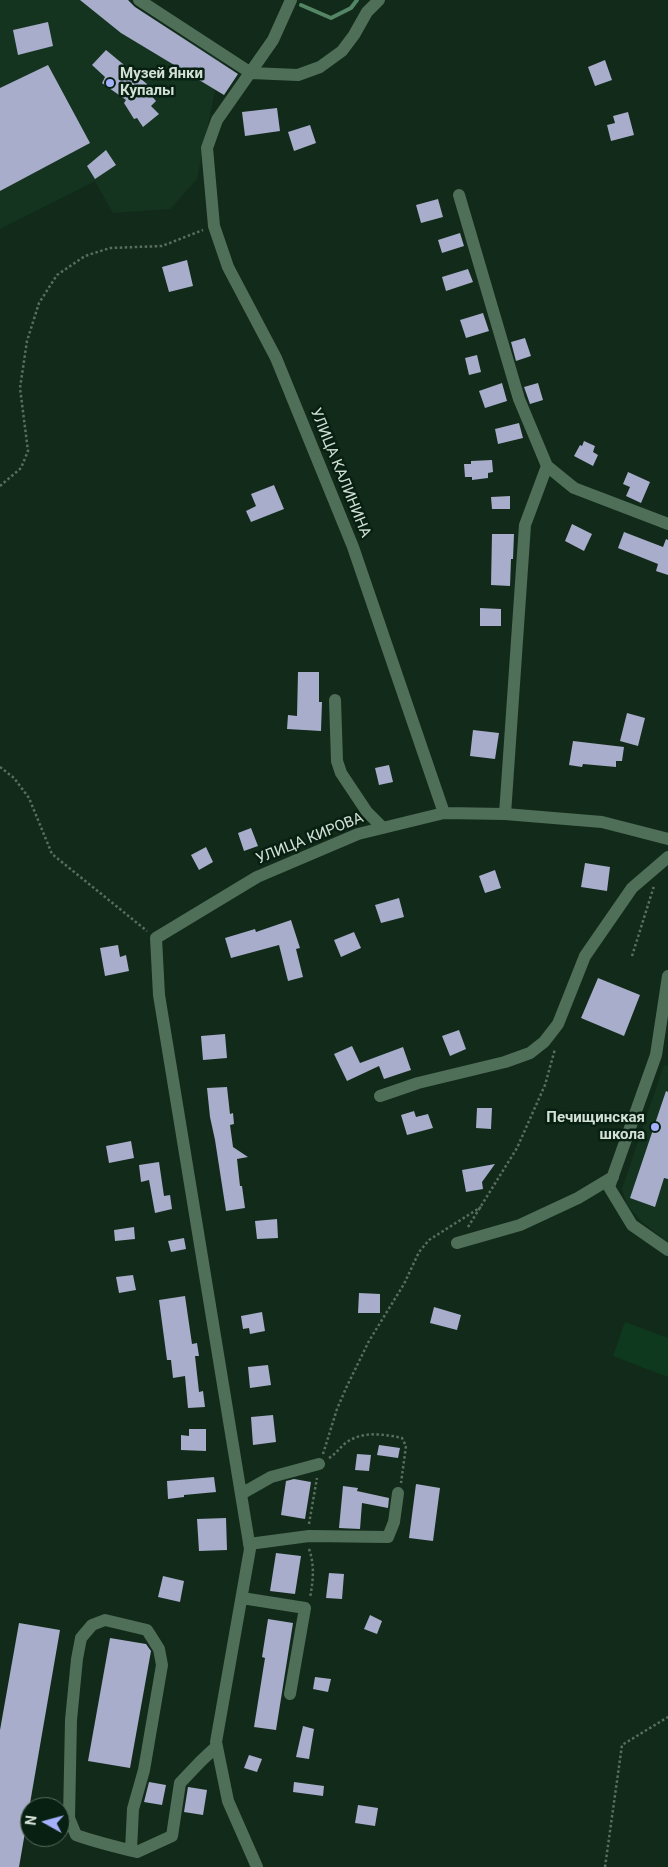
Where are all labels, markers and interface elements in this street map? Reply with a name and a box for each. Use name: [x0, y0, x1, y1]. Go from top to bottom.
place label: Музей Янки Купалы: [120, 65, 203, 100]
marker: Музей Янки Купалы: [104, 77, 116, 89]
street label: УЛИЦА КАЛИНИНА: [306, 406, 374, 540]
street label: УЛИЦА КИРОВА: [254, 809, 366, 869]
place label: Печищинская школа: [546, 1109, 645, 1144]
marker: Печищинская школа: [649, 1121, 661, 1133]
north arrow: [20, 1797, 70, 1847]
text: N: [23, 1814, 40, 1826]

